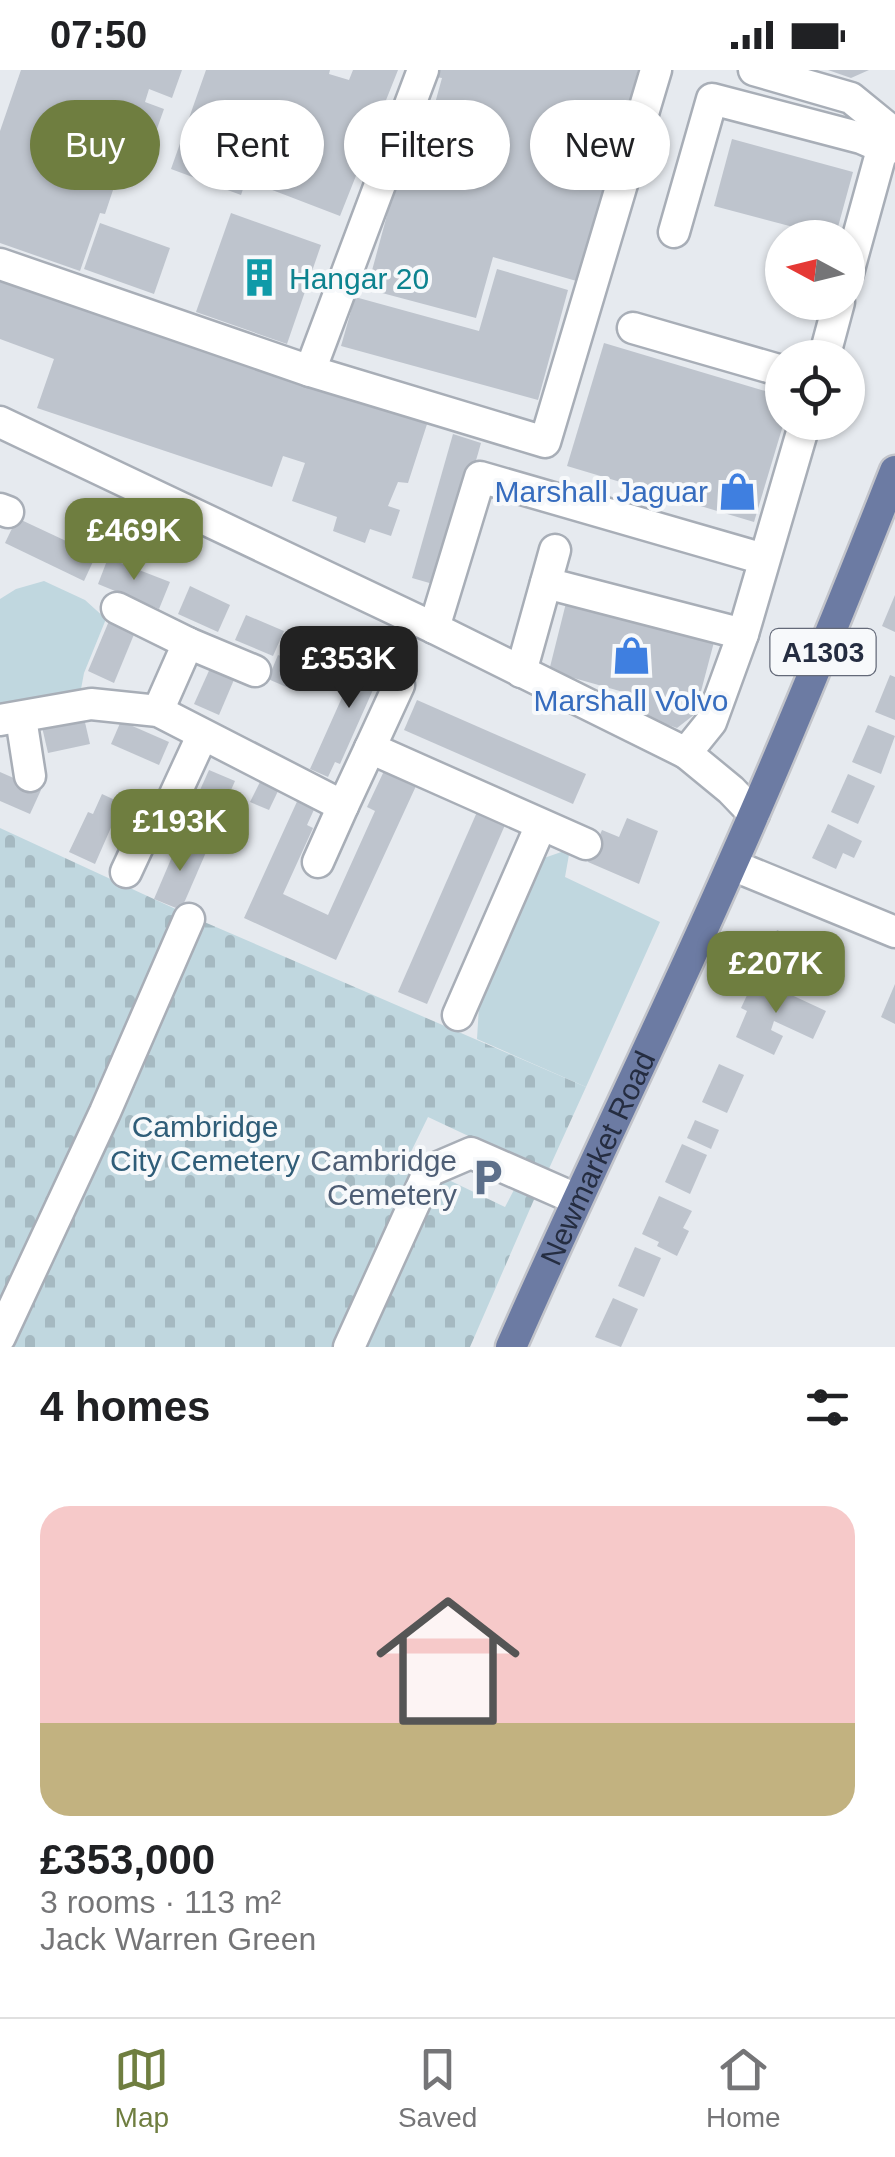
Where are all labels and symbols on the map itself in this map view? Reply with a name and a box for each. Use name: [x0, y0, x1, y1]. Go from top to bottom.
north arrow: [765, 220, 865, 320]
building icon: Hangar 20: [238, 257, 280, 299]
place label: Hangar 20: [289, 262, 429, 295]
shop icon: Marshall Jaguar: [717, 470, 759, 512]
place label: Marshall Jaguar: [495, 475, 708, 508]
pin: £469K: [64, 498, 204, 583]
pin: £353K: [279, 626, 419, 711]
road number: A1303: [770, 629, 876, 675]
shop icon: Marshall Volvo: [610, 635, 652, 677]
place label: Marshall Volvo: [533, 684, 729, 717]
pin: £193K: [110, 789, 250, 874]
pin: £207K: [706, 931, 846, 1016]
street label: Newmarket Road: [534, 1046, 661, 1270]
park label: Cambridge City Cemetery: [110, 1110, 300, 1177]
place label: Cambridge Cemetery: [310, 1144, 457, 1211]
parking icon: Cambridge Cemetery: [466, 1156, 508, 1198]

